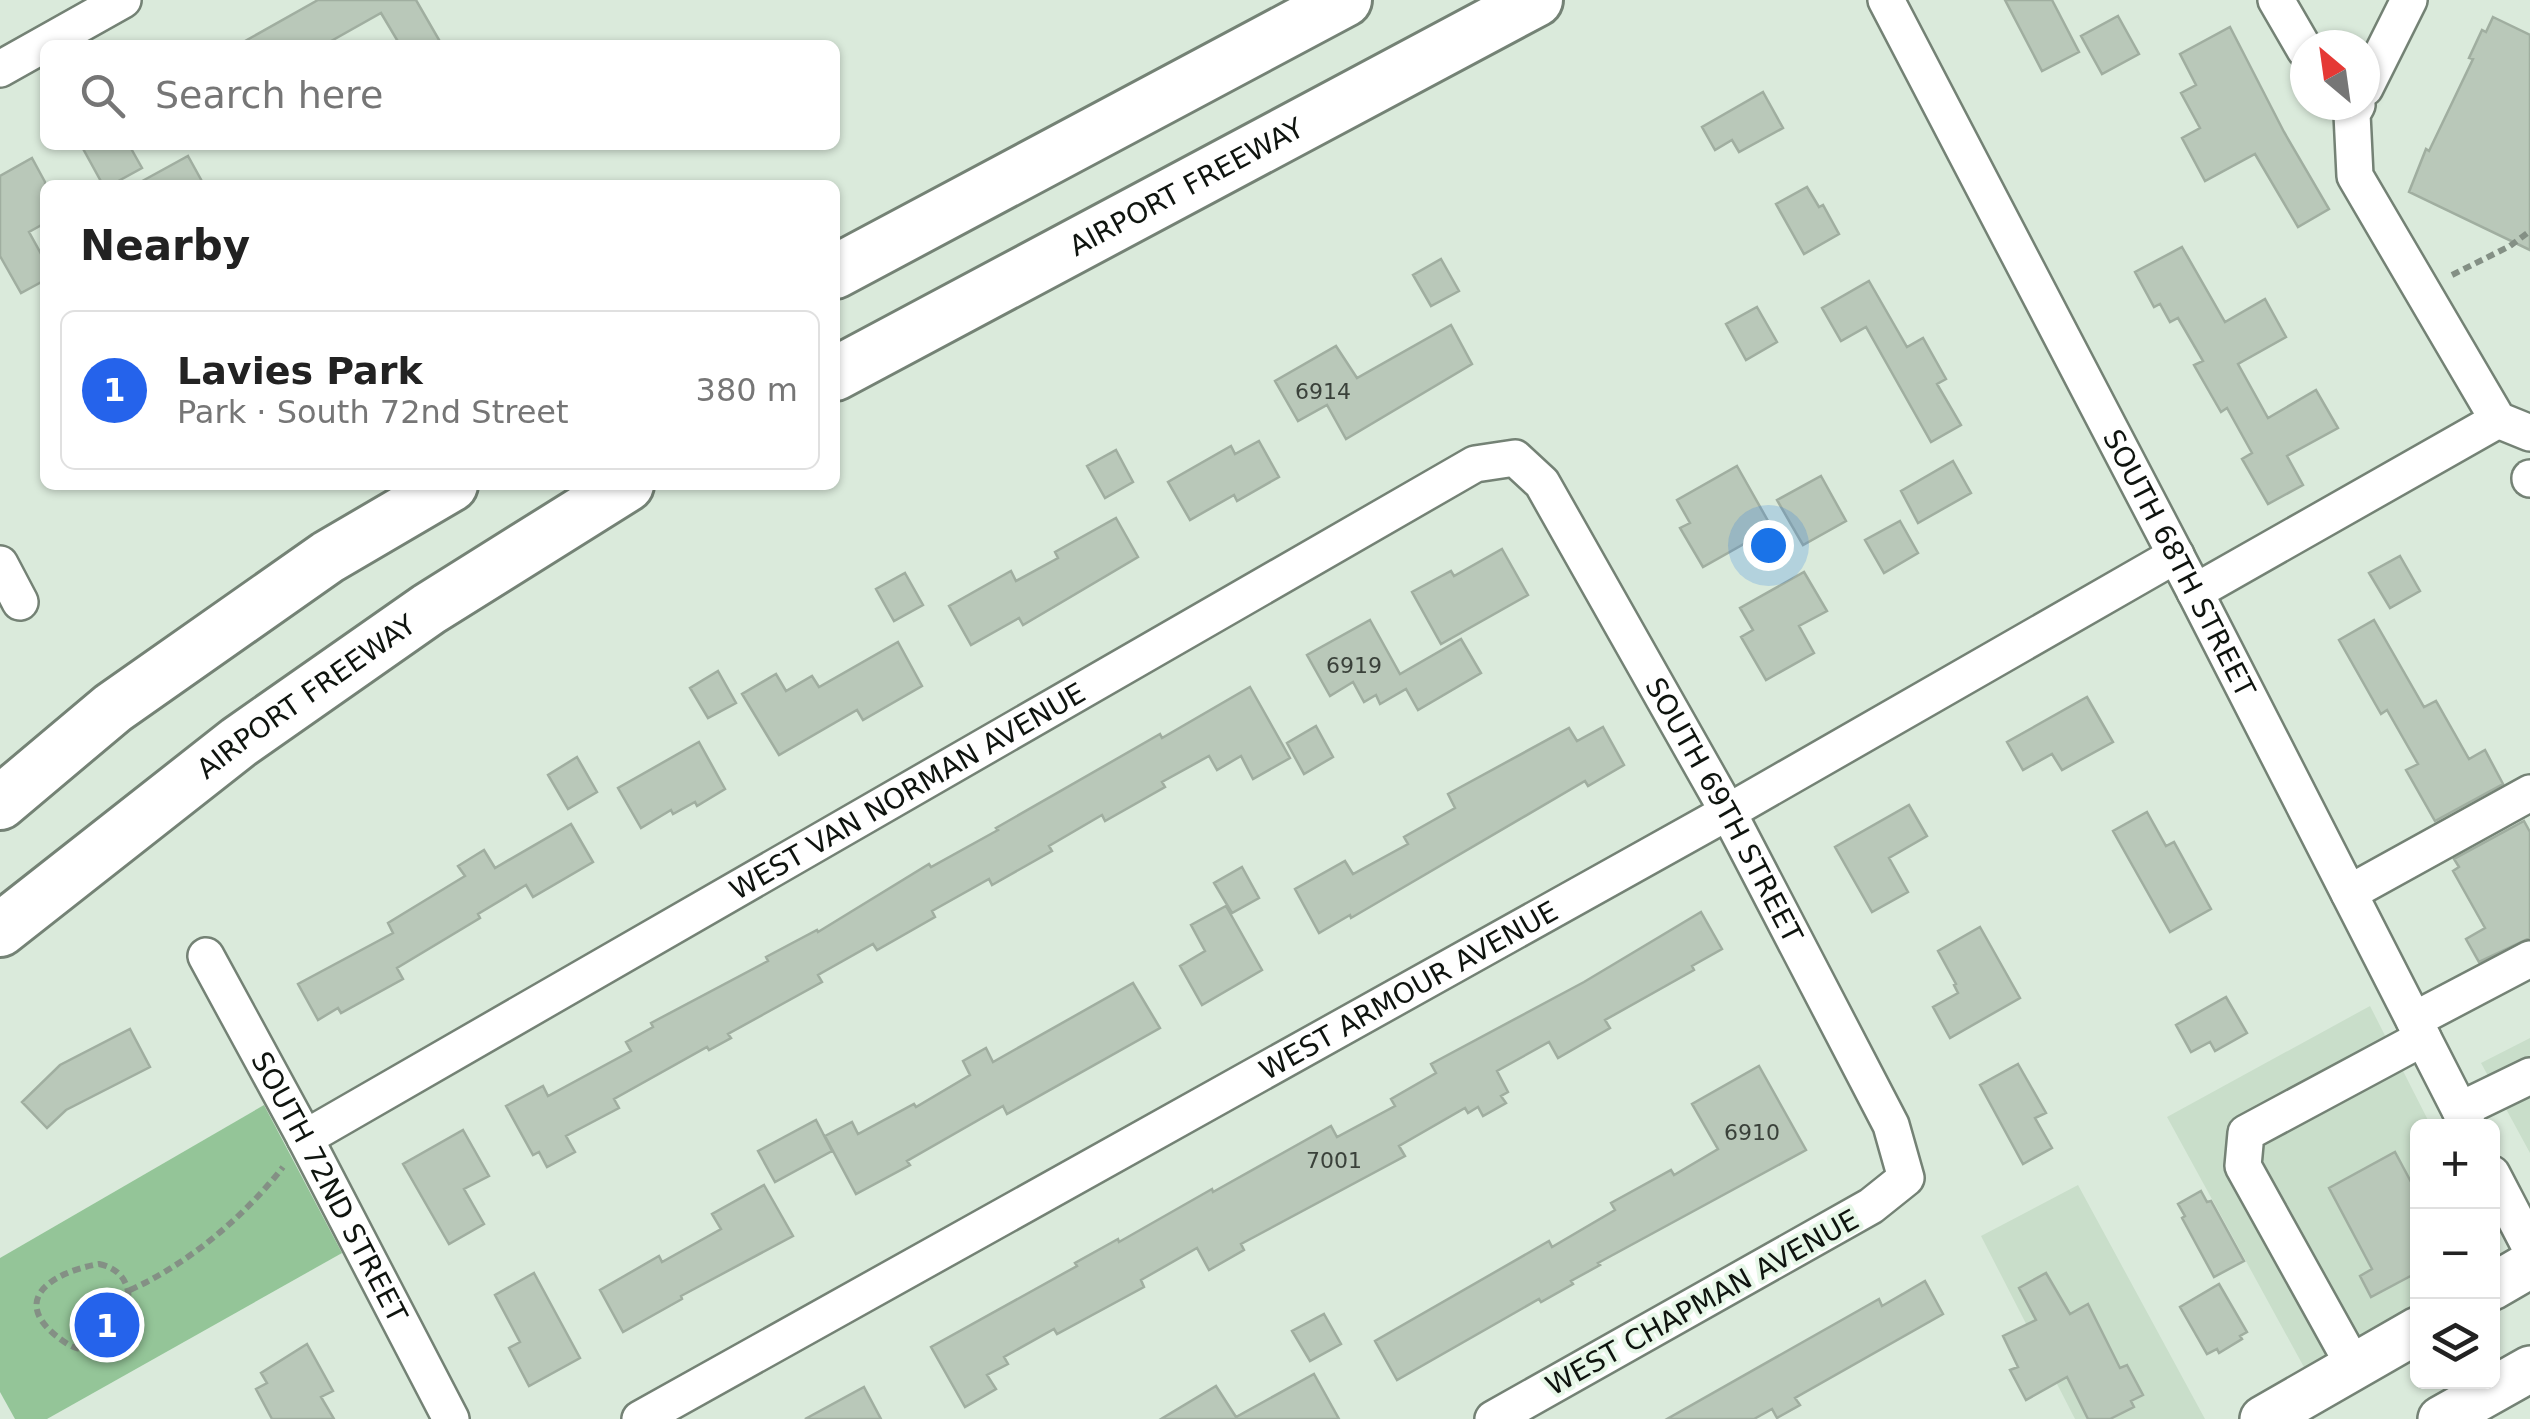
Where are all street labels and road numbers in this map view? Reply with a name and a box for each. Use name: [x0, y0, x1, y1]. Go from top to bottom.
street label: AIRPORT FREEWAY: [1064, 111, 1310, 263]
street label: SOUTH 68TH STREET: [2096, 424, 2262, 704]
street label: AIRPORT FREEWAY: [190, 607, 422, 786]
street label: SOUTH 69TH STREET: [1638, 672, 1810, 949]
street label: WEST VAN NORMAN AVENUE: [724, 676, 1091, 907]
street label: WEST ARMOUR AVENUE: [1254, 894, 1564, 1087]
street label: SOUTH 72ND STREET: [244, 1046, 414, 1329]
street label: WEST CHAPMAN AVENUE: [1540, 1203, 1864, 1402]

